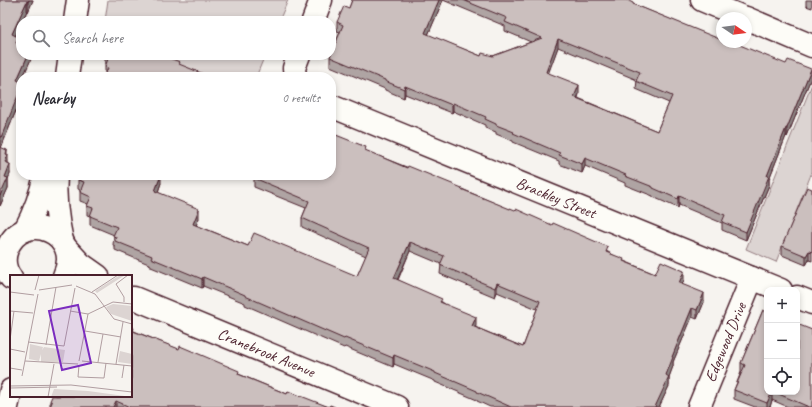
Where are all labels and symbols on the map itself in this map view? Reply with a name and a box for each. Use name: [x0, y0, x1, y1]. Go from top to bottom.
north arrow: [716, 12, 752, 48]
street label: Brackley Street: [513, 173, 600, 224]
inset map: [10, 275, 132, 397]
street label: Edgewood Drive: [700, 298, 751, 385]
street label: Cranebrook Avenue: [215, 324, 319, 382]

